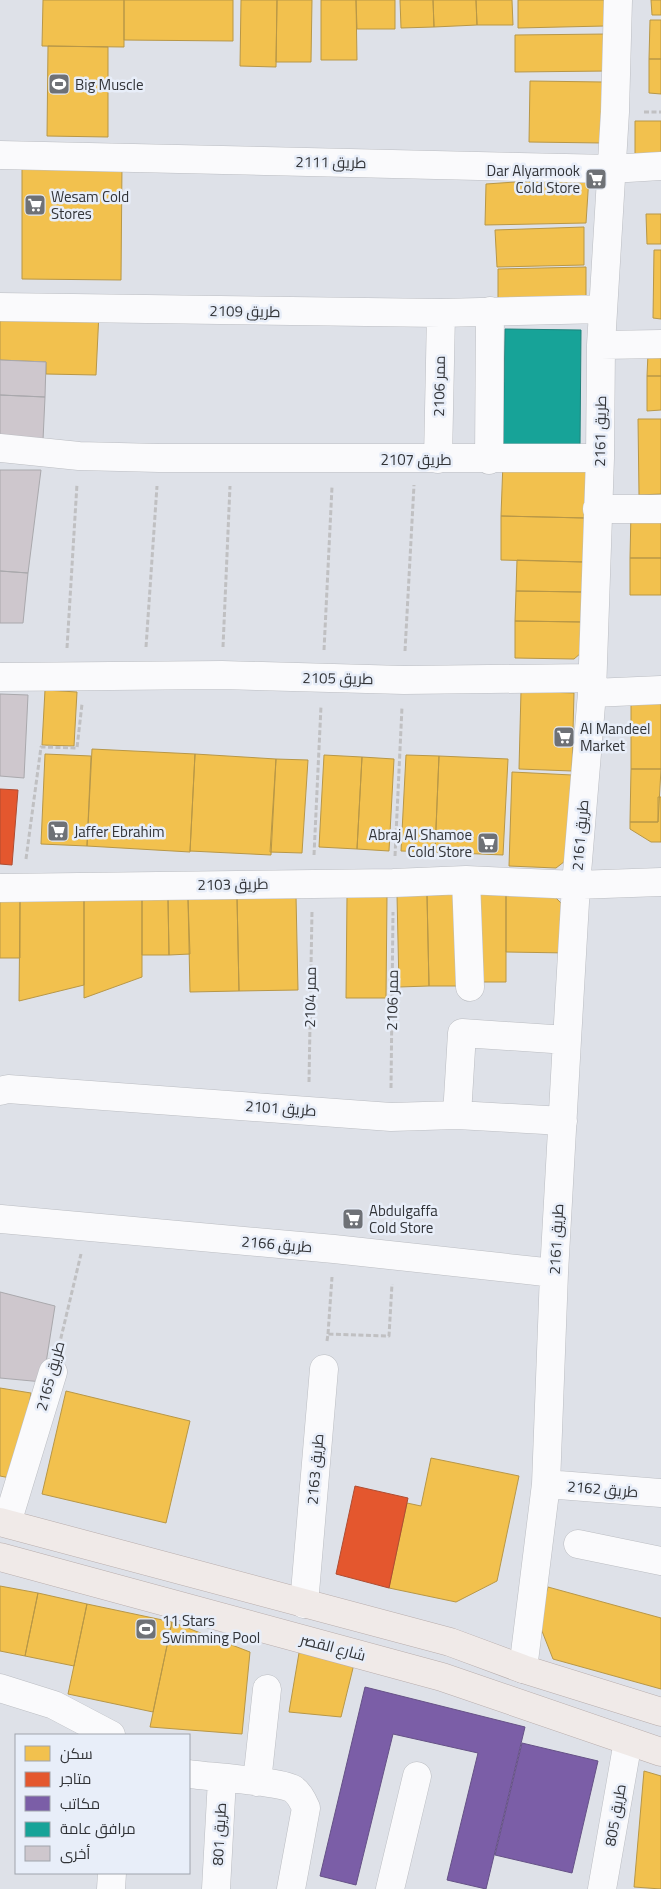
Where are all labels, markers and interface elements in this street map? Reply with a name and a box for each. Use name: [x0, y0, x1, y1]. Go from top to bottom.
sports icon: Big Muscle: [47, 72, 71, 96]
place label: Big Muscle: [75, 73, 144, 96]
street label: طريق 2111: [295, 150, 367, 174]
place label: Dar Alyarmook Cold Store: [487, 159, 580, 199]
supermarket icon: Dar Alyarmook Cold Store: [584, 167, 608, 191]
place label: Wesam Cold Stores: [51, 185, 129, 225]
supermarket icon: Wesam Cold Stores: [23, 193, 47, 217]
street label: طريق 2109: [209, 299, 281, 323]
street label: ممر 2106: [427, 355, 451, 417]
street label: طريق 2161: [588, 395, 612, 467]
street label: طريق 2107: [380, 448, 452, 471]
street label: طريق 2105: [302, 666, 374, 690]
place label: Al Mandeel Market: [580, 717, 650, 757]
supermarket icon: Al Mandeel Market: [552, 725, 576, 749]
street label: طريق 2161: [565, 799, 595, 871]
supermarket icon: Jaffer Ebrahim: [46, 819, 70, 843]
place label: Jaffer Ebrahim: [74, 820, 164, 843]
place label: Abraj Al Shamoe Cold Store: [368, 823, 472, 863]
supermarket icon: Abraj Al Shamoe Cold Store: [476, 831, 500, 855]
street label: طريق 2103: [197, 872, 269, 896]
street label: ممر 2104: [298, 966, 322, 1028]
street label: ممر 2106: [380, 969, 404, 1031]
street label: طريق 2101: [245, 1094, 317, 1122]
place label: Abdulgaffa Cold Store: [369, 1199, 438, 1239]
street label: طريق 2161: [543, 1203, 569, 1275]
supermarket icon: Abdulgaffa Cold Store: [341, 1207, 365, 1231]
street label: طريق 2166: [241, 1229, 313, 1259]
street label: طريق 2165: [30, 1339, 70, 1413]
street label: طريق 2163: [300, 1433, 330, 1505]
street label: طريق 2162: [567, 1474, 639, 1504]
place label: 11 Stars Swimming Pool: [162, 1609, 260, 1649]
sports icon: 11 Stars Swimming Pool: [134, 1617, 158, 1641]
street label: شارع القصر: [297, 1627, 368, 1667]
legend: [15, 1734, 190, 1874]
text: سكن: [60, 1742, 93, 1765]
text: متاجر: [59, 1767, 91, 1790]
street label: طريق 805: [598, 1782, 632, 1848]
text: مكاتب: [60, 1792, 100, 1815]
street label: طريق 801: [206, 1802, 232, 1866]
text: مرافق عامة: [60, 1817, 136, 1840]
text: أخرى: [60, 1842, 90, 1865]

